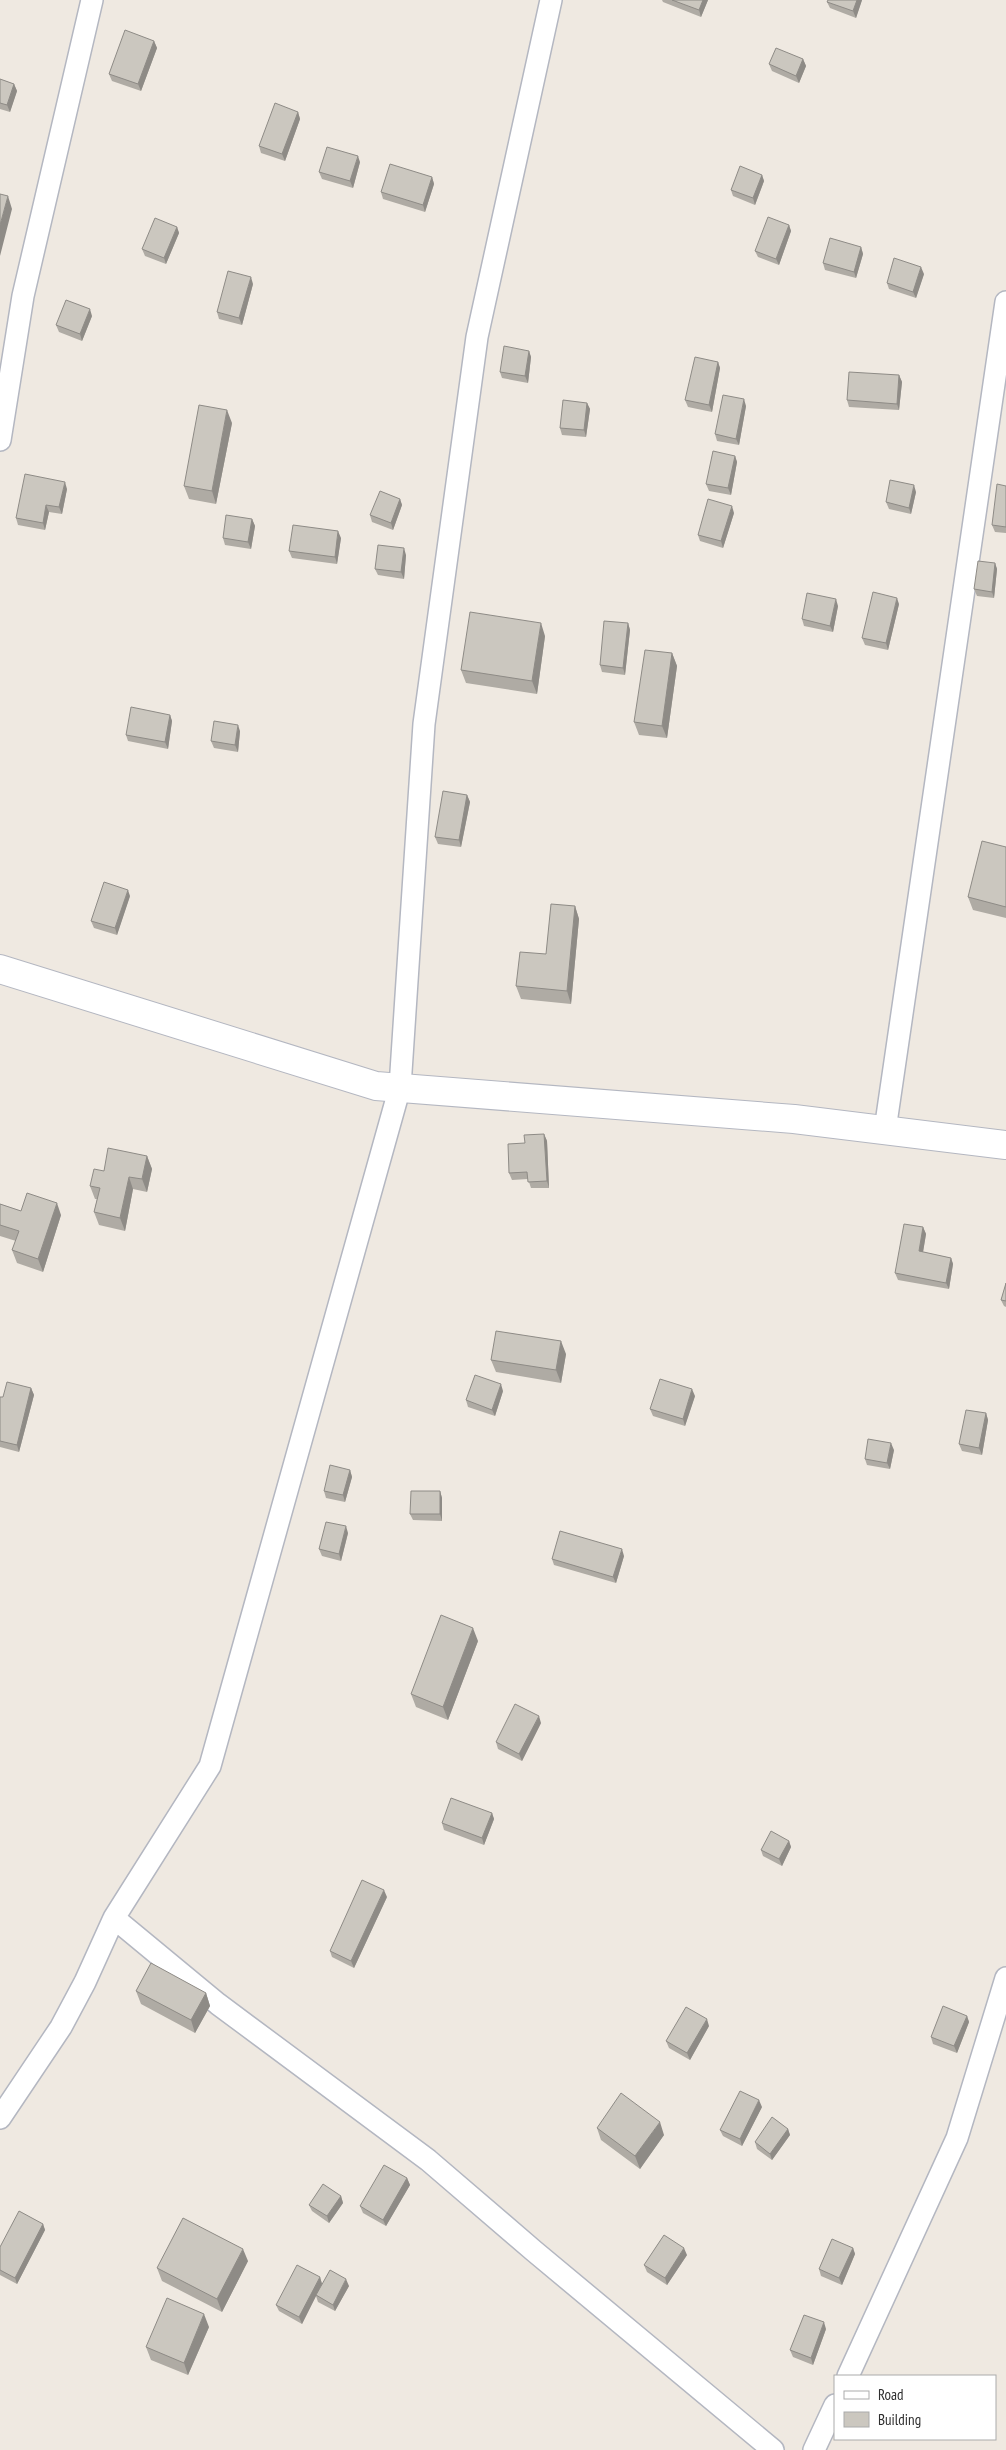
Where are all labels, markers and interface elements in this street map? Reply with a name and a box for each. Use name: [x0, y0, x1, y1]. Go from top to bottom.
legend: [834, 2375, 996, 2440]
text: Road: [878, 2385, 904, 2404]
text: Building: [878, 2410, 921, 2429]

